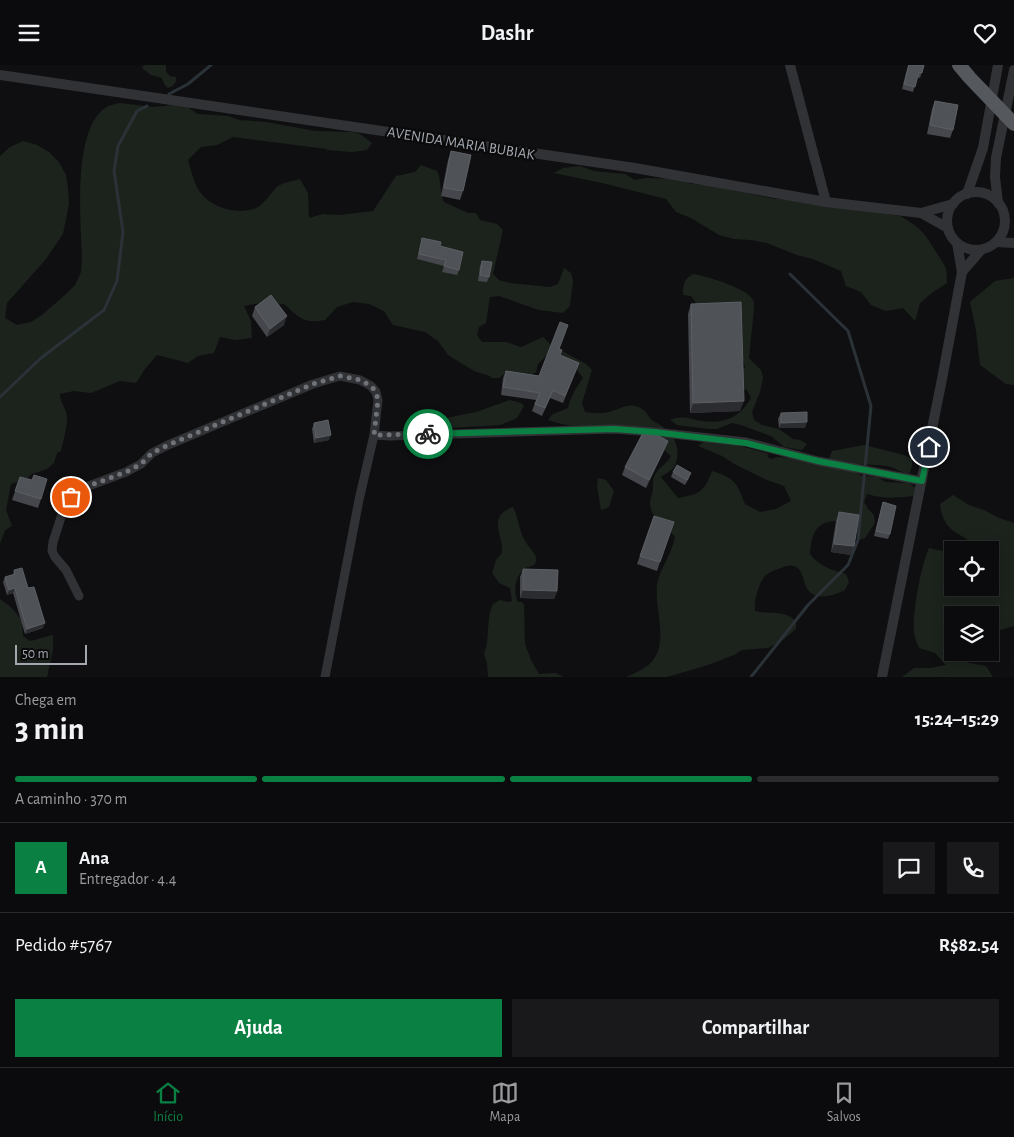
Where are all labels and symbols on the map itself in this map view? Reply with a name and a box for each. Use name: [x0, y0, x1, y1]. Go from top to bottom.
street label: AVENIDA MARIA BUBIAK: [386, 124, 537, 163]
courier: [403, 409, 453, 459]
pin: [908, 426, 950, 468]
pin: [50, 476, 92, 518]
scale bar: [15, 642, 88, 665]

